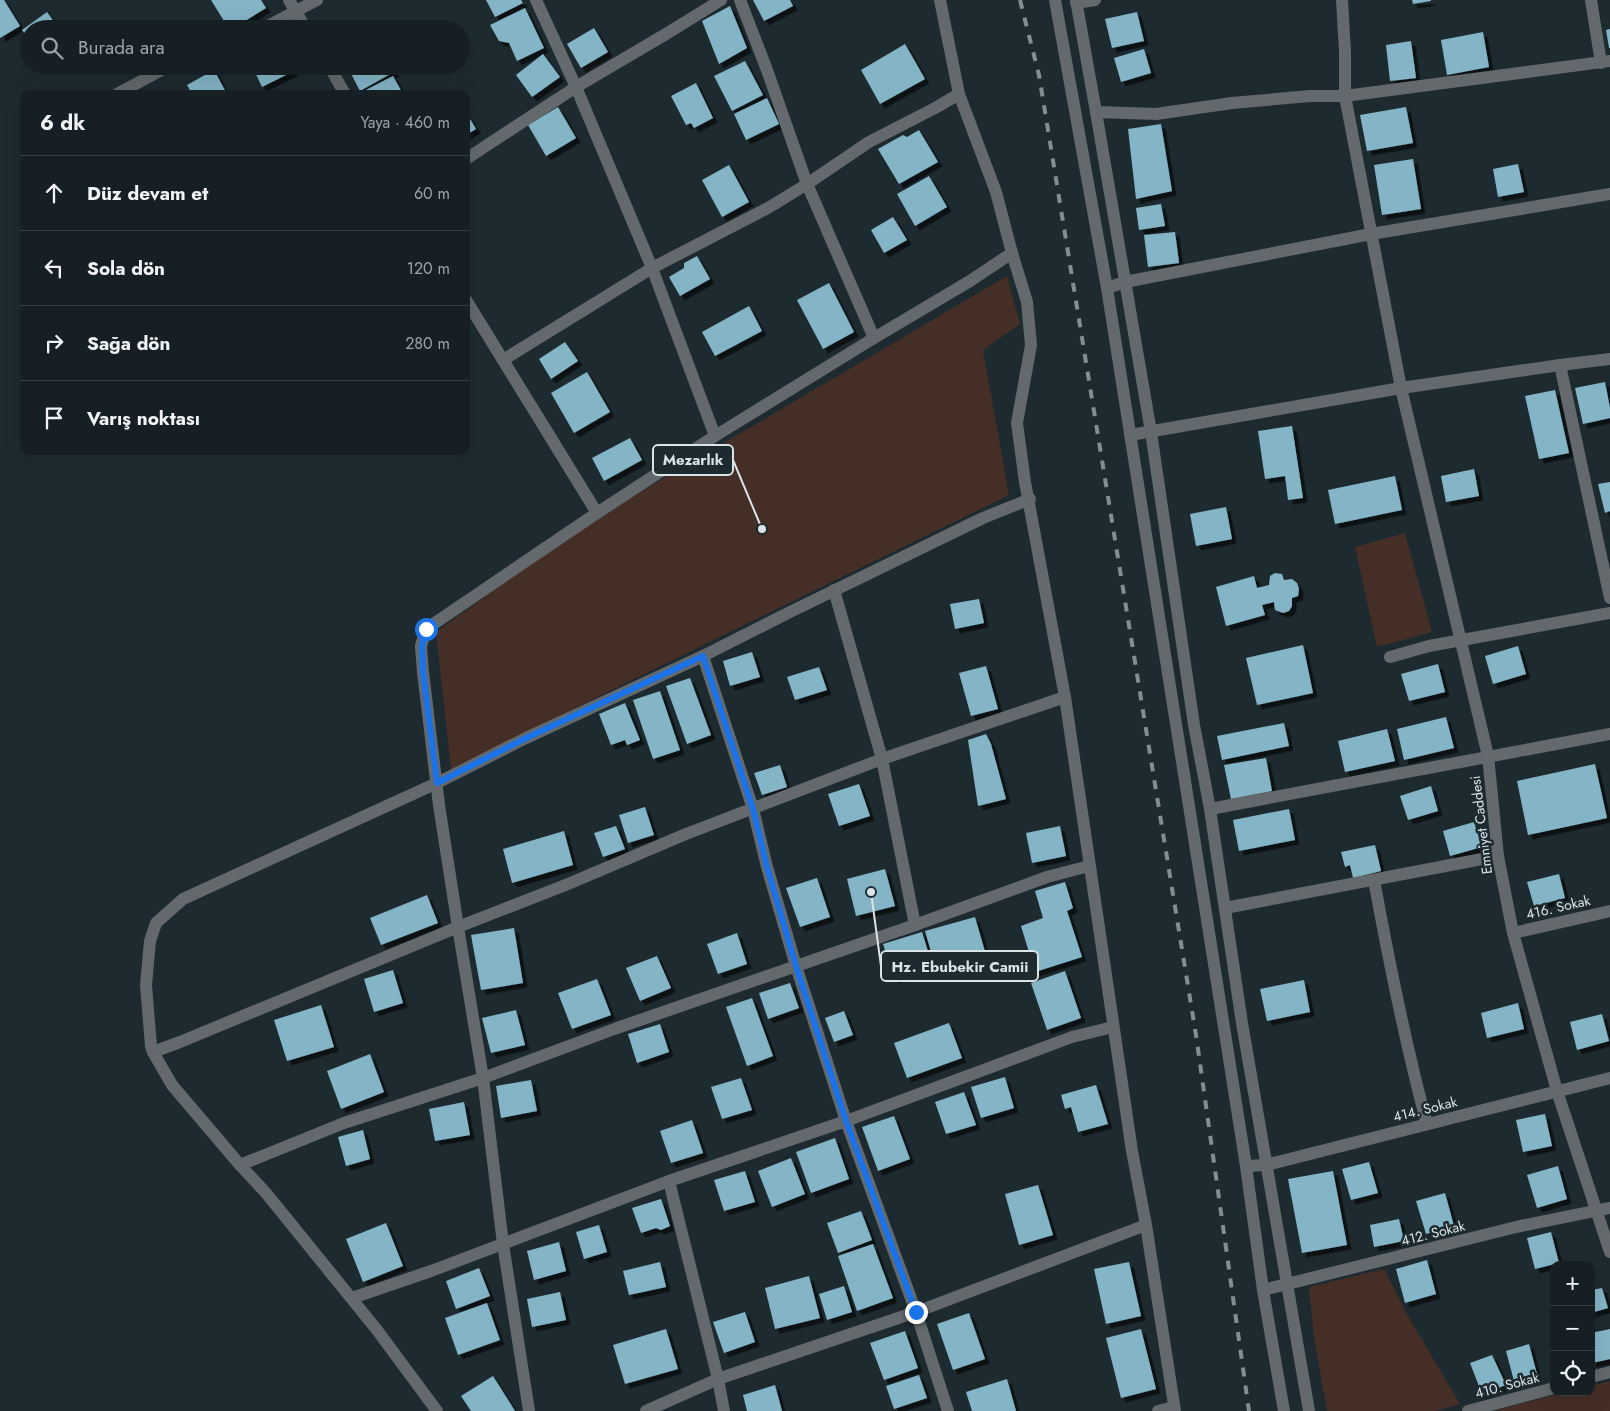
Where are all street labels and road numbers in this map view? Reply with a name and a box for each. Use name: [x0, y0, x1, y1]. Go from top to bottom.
street label: Emniyet Caddesi: [1465, 775, 1497, 875]
street label: 416. Sokak: [1524, 890, 1593, 924]
street label: 414. Sokak: [1391, 1091, 1460, 1127]
street label: 412. Sokak: [1399, 1215, 1468, 1251]
street label: 410. Sokak: [1473, 1367, 1542, 1403]

